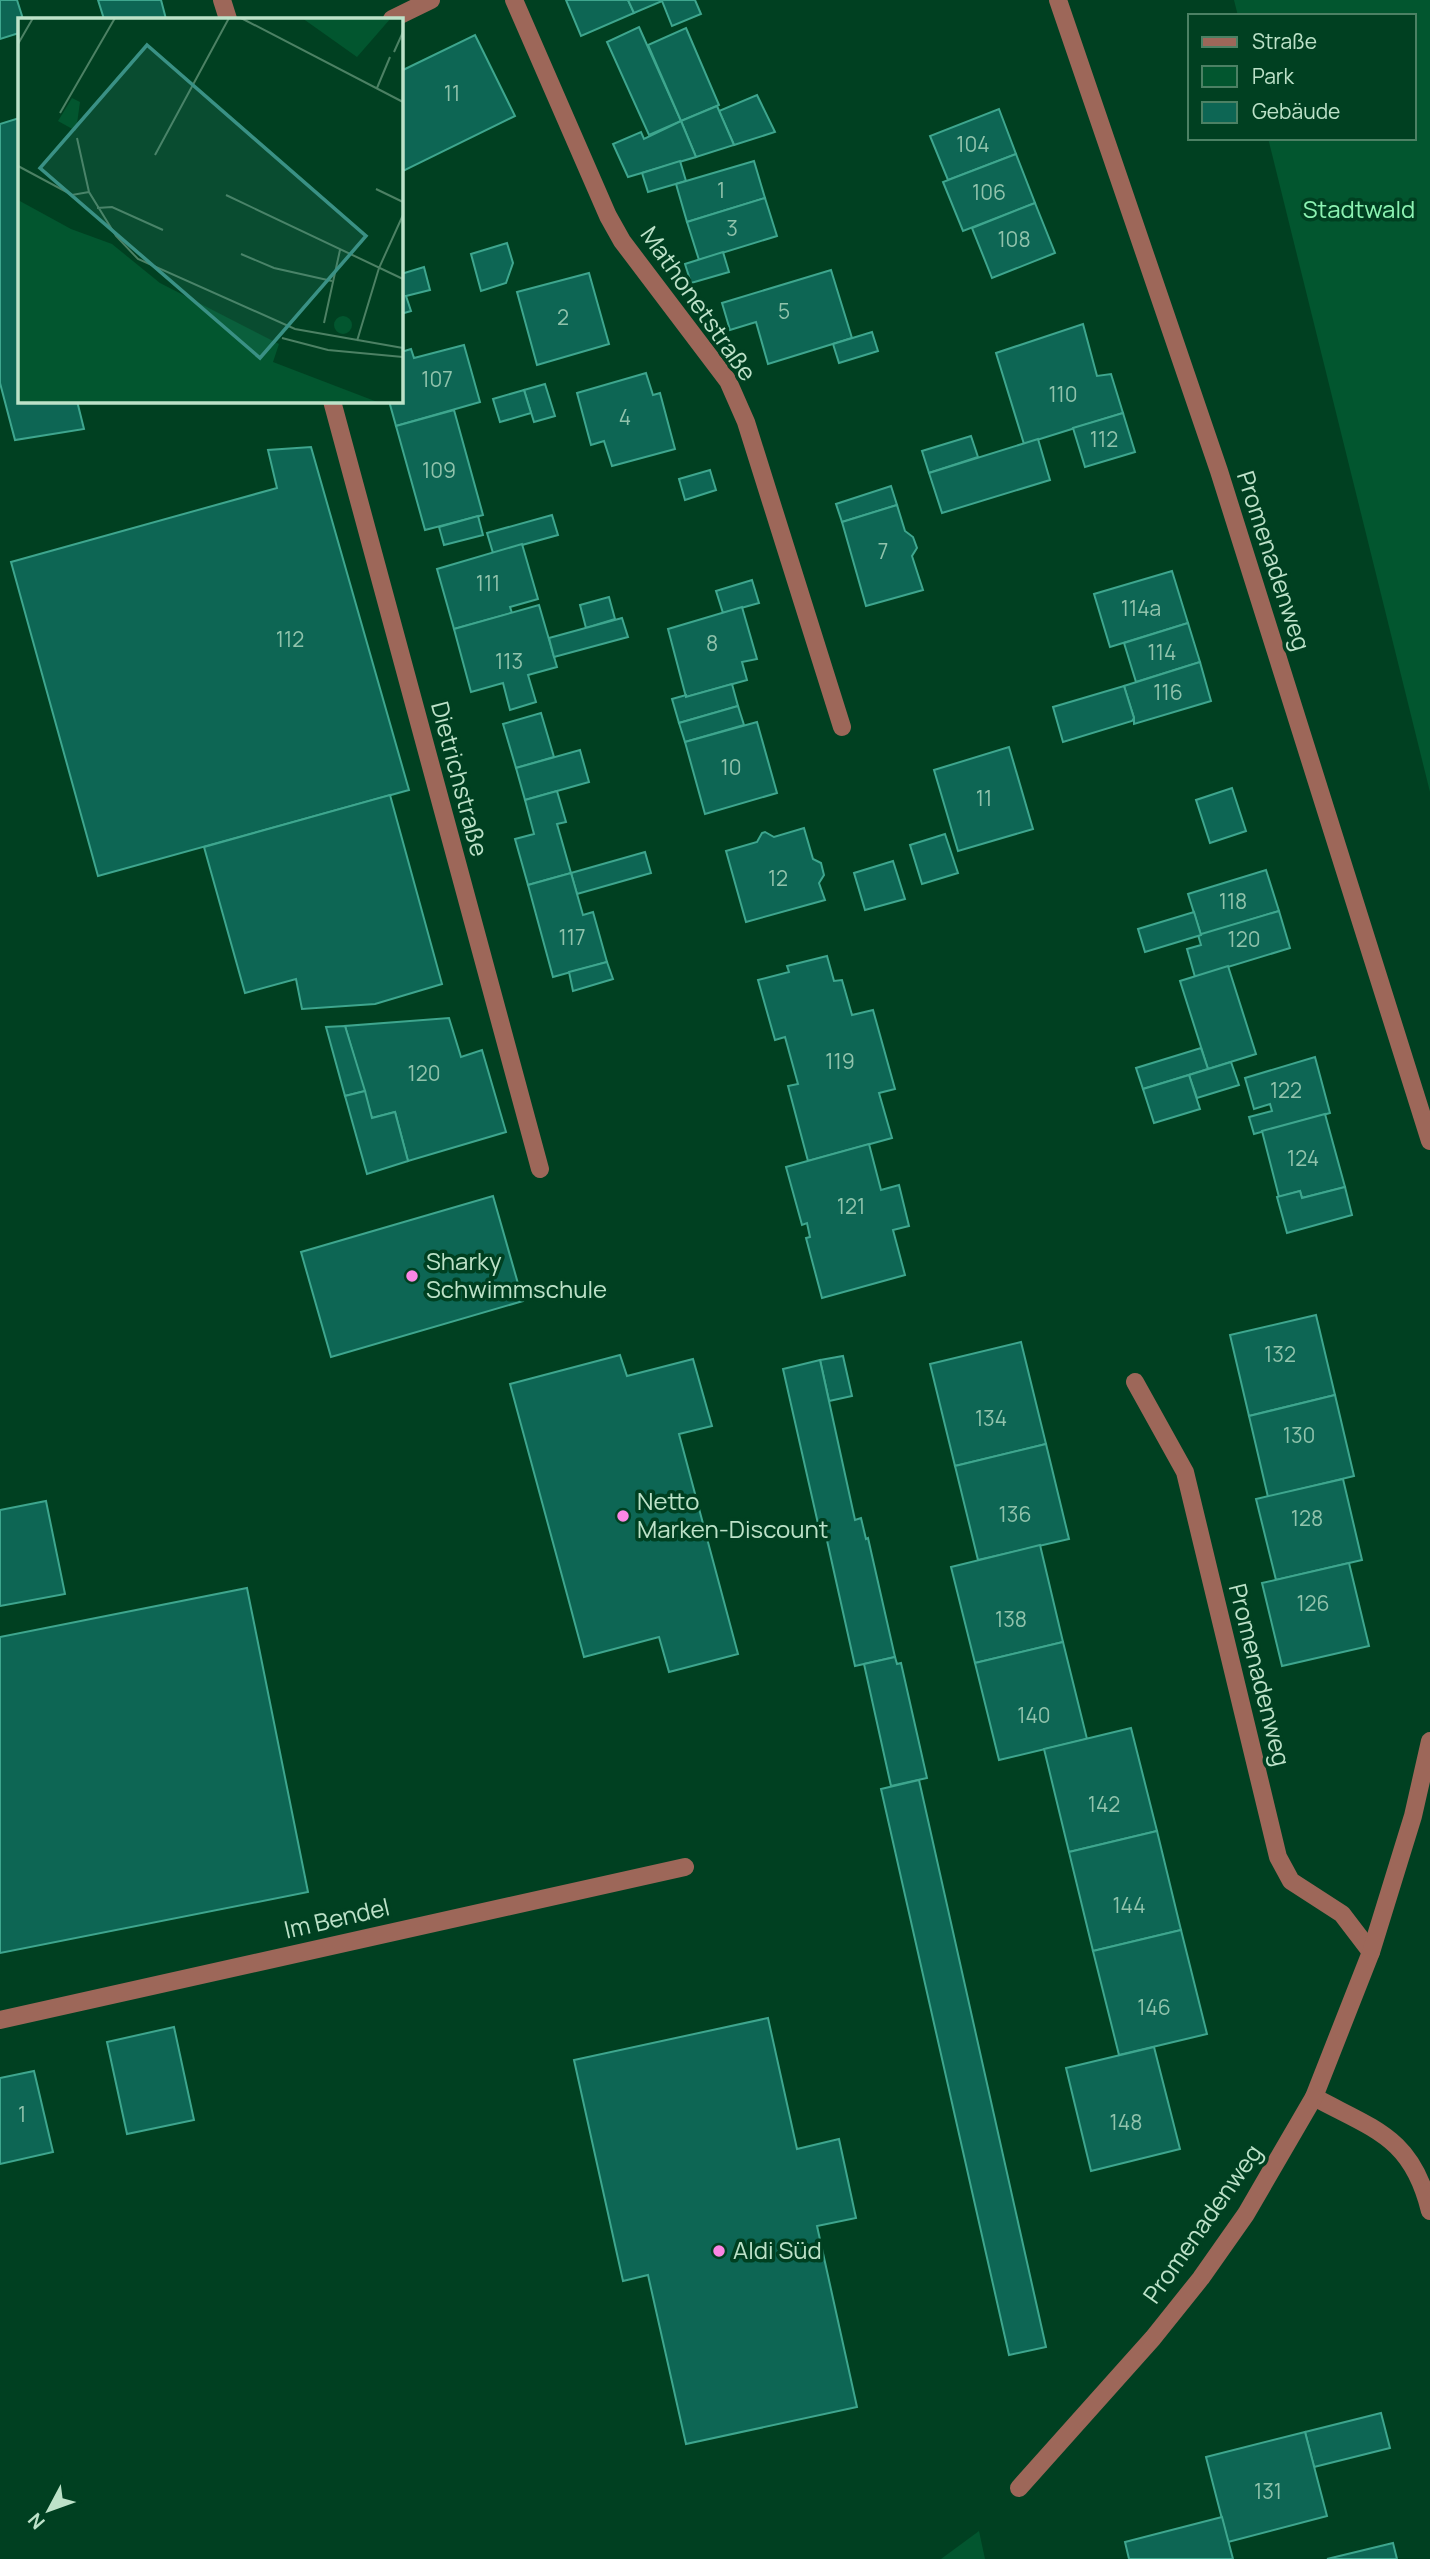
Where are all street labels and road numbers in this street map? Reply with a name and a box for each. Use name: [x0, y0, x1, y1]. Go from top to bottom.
street label: Mathonetstraße: [634, 219, 765, 387]
street label: Promenadenweg: [1230, 467, 1319, 655]
street label: Dietrichstraße: [424, 697, 497, 860]
street label: Promenadenweg: [1222, 1580, 1299, 1769]
street label: Im Bendel: [281, 1889, 393, 1946]
street label: Promenadenweg: [1135, 2137, 1269, 2309]

